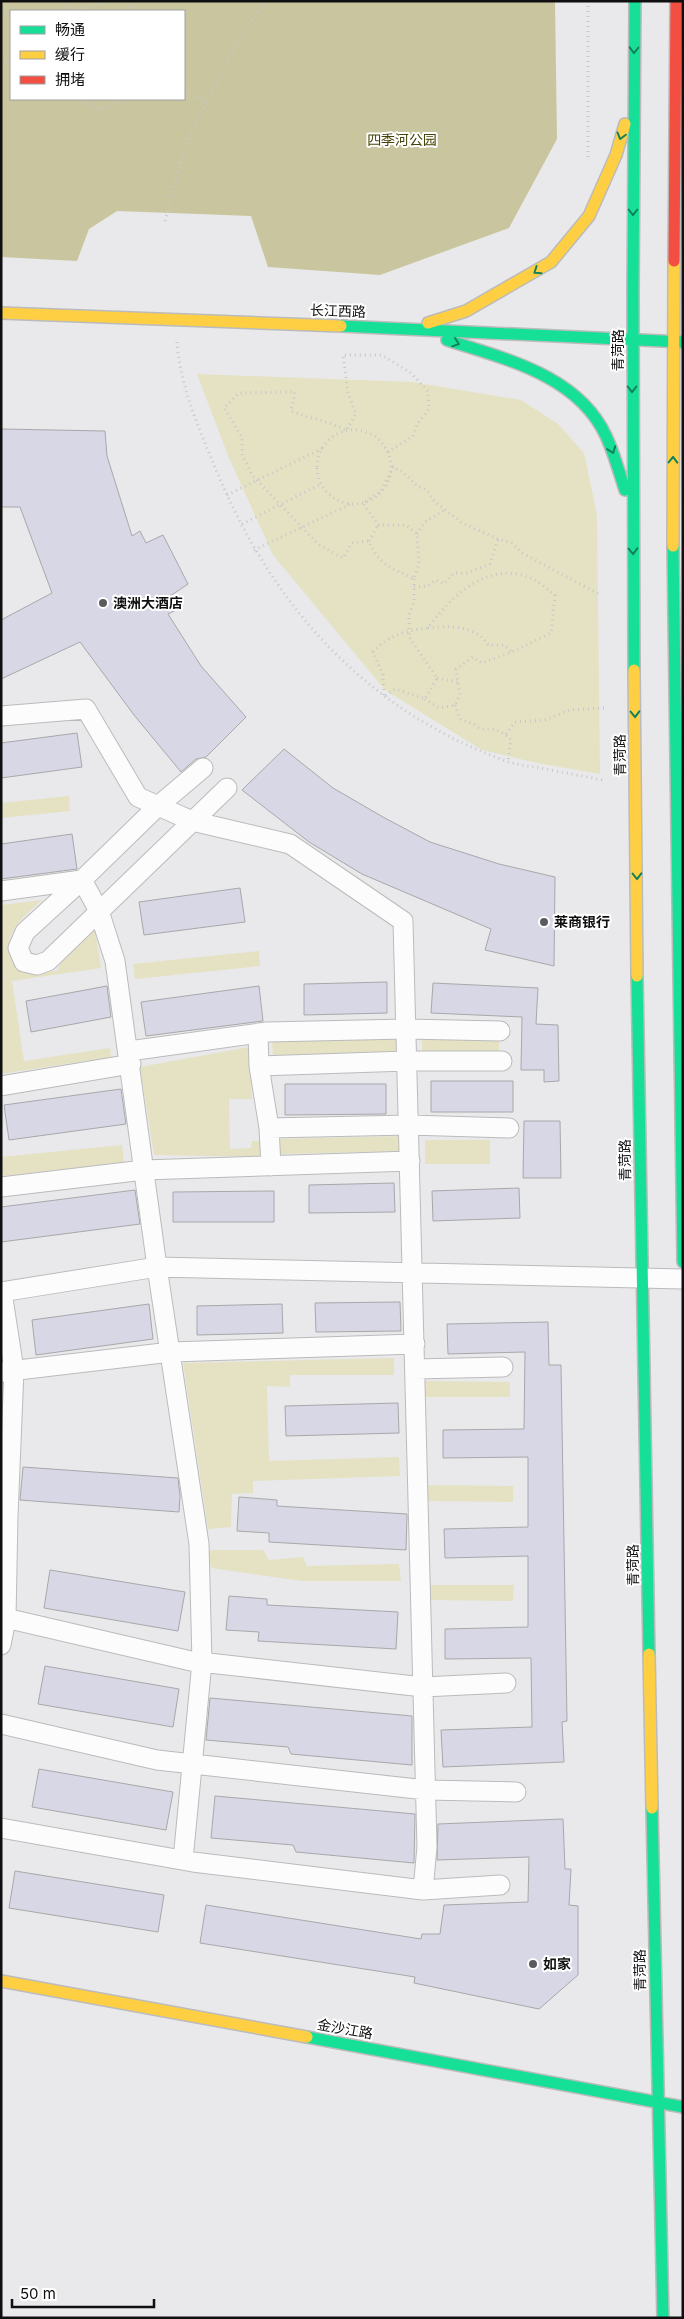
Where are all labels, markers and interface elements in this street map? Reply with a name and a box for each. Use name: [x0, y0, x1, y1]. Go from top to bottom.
legend: [10, 10, 185, 100]
text: 畅通: [55, 20, 85, 39]
text: 缓行: [55, 45, 85, 64]
one-way arrow: [629, 46, 639, 54]
text: 拥堵: [55, 70, 85, 89]
park label: 四季河公园: [367, 131, 437, 148]
one-way arrow: [617, 132, 627, 140]
one-way arrow: [628, 209, 638, 217]
one-way arrow: [533, 265, 543, 274]
street label: 长江西路: [310, 301, 366, 320]
street label: 青菏路: [609, 329, 626, 371]
one-way arrow: [452, 338, 460, 348]
one-way arrow: [627, 385, 637, 393]
one-way arrow: [606, 445, 616, 454]
one-way arrow: [668, 456, 678, 464]
one-way arrow: [628, 548, 638, 555]
place label: 澳洲大酒店: [113, 594, 183, 611]
marker: 澳洲大酒店: [97, 597, 109, 609]
one-way arrow: [630, 710, 640, 718]
street label: 青菏路: [611, 734, 628, 776]
one-way arrow: [632, 872, 642, 880]
place label: 莱商银行: [554, 913, 610, 930]
marker: 莱商银行: [538, 916, 550, 928]
street label: 青菏路: [616, 1139, 633, 1181]
street label: 青菏路: [624, 1544, 641, 1586]
street label: 青菏路: [631, 1949, 648, 1991]
place label: 如家: [543, 1955, 571, 1972]
marker: 如家: [527, 1958, 539, 1970]
street label: 金沙江路: [316, 2015, 374, 2042]
scale bar: [12, 2276, 155, 2308]
text: 50 m: [20, 2284, 56, 2303]

